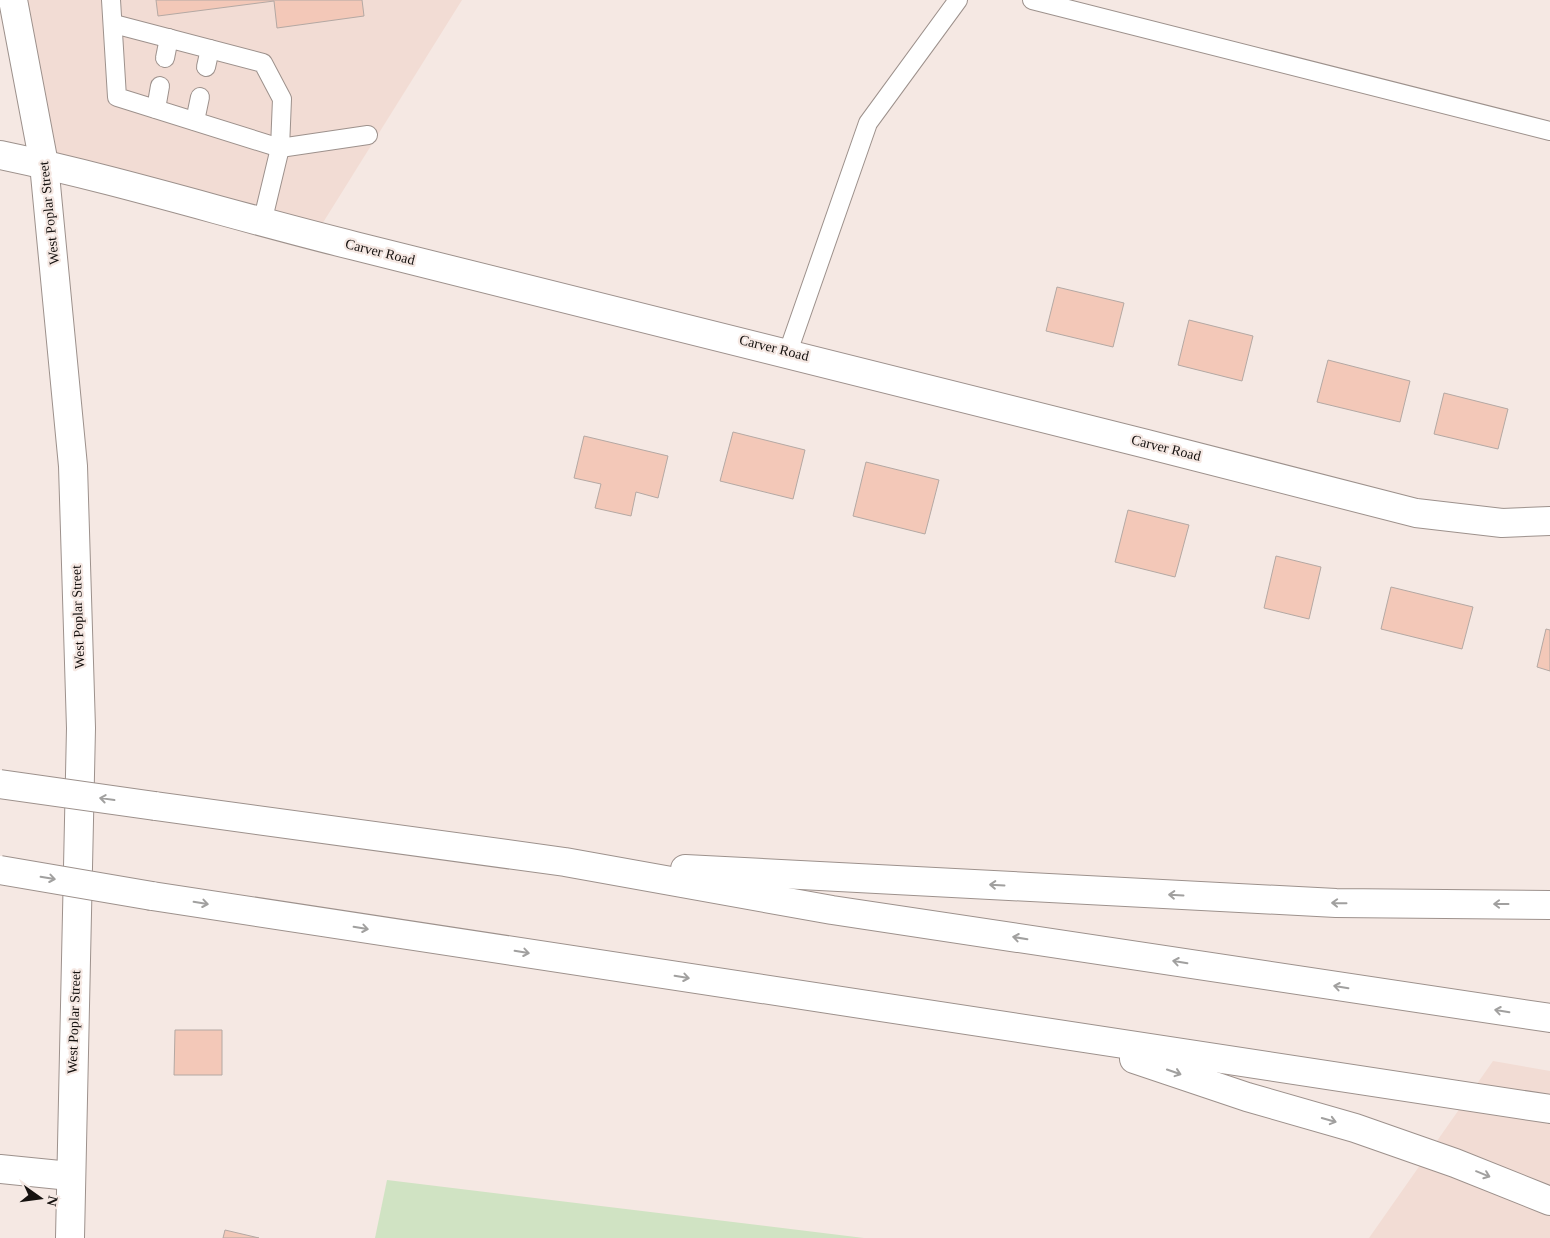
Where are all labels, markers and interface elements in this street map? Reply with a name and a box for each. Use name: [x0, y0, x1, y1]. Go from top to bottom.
street label: West Poplar Street: [36, 160, 62, 265]
street label: Carver Road: [344, 236, 416, 268]
street label: Carver Road: [738, 332, 810, 364]
street label: Carver Road: [1130, 432, 1202, 464]
street label: West Poplar Street: [69, 565, 87, 669]
one-way arrow: [99, 794, 115, 804]
one-way arrow: [40, 874, 56, 884]
one-way arrow: [989, 881, 1005, 890]
one-way arrow: [1169, 890, 1185, 899]
one-way arrow: [192, 898, 208, 908]
one-way arrow: [1331, 898, 1348, 908]
one-way arrow: [1494, 900, 1510, 909]
one-way arrow: [353, 923, 369, 933]
one-way arrow: [1012, 933, 1028, 943]
one-way arrow: [513, 947, 529, 957]
one-way arrow: [1173, 957, 1189, 967]
street label: West Poplar Street: [65, 970, 83, 1074]
one-way arrow: [674, 972, 690, 982]
one-way arrow: [1333, 981, 1349, 991]
one-way arrow: [1494, 1006, 1510, 1016]
one-way arrow: [1166, 1068, 1182, 1078]
one-way arrow: [1321, 1116, 1337, 1126]
one-way arrow: [1474, 1170, 1490, 1179]
north arrow: [15, 1173, 65, 1223]
text: N: [44, 1194, 61, 1208]

